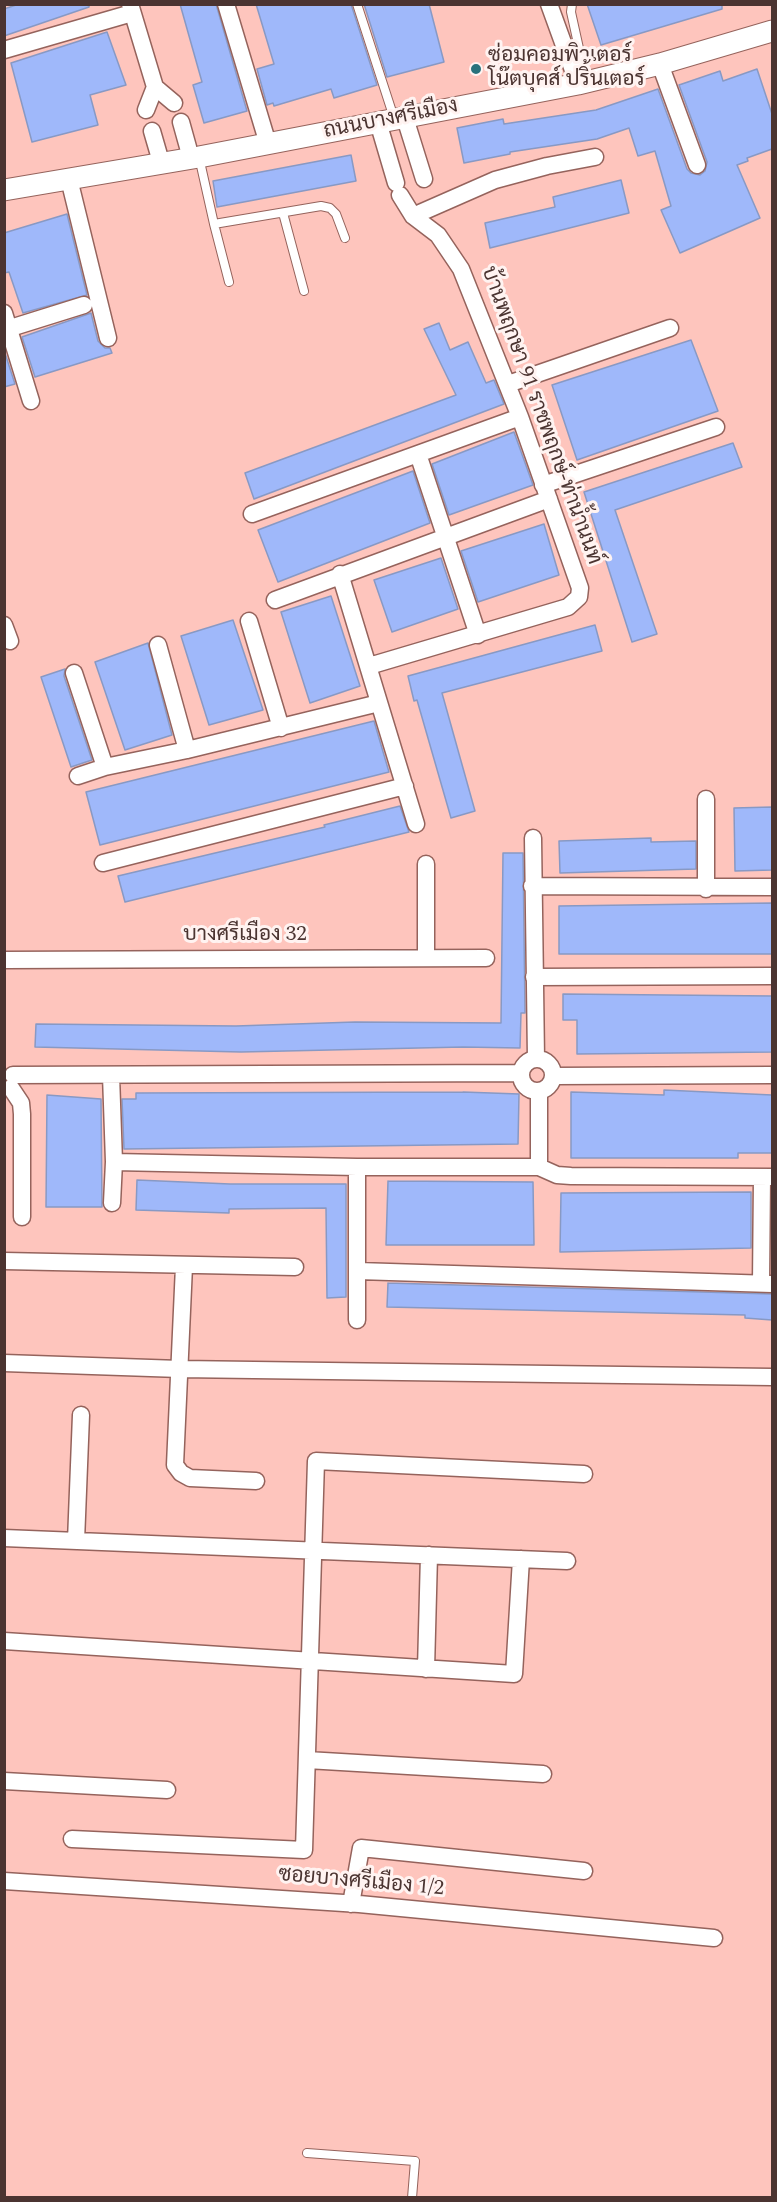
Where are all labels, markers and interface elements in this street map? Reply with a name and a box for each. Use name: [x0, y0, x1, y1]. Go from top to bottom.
place label: ซ่อมคอมพิวเตอร์ โน๊ตบุคส์ ปริ้นเตอร์: [488, 44, 645, 94]
marker: ซ่อมคอมพิวเตอร์ โน๊ตบุคส์ ปริ้นเตอร์: [469, 62, 483, 76]
street label: ถนนบางศรีเมือง: [322, 95, 460, 145]
street label: บ้านพฤกษา 91 ราชพฤกษ์-ท่าน้ำนนท์: [474, 264, 606, 568]
street label: บางศรีเมือง 32: [183, 923, 307, 949]
street label: ซอยบางศรีเมือง 1/2: [277, 1863, 445, 1903]

